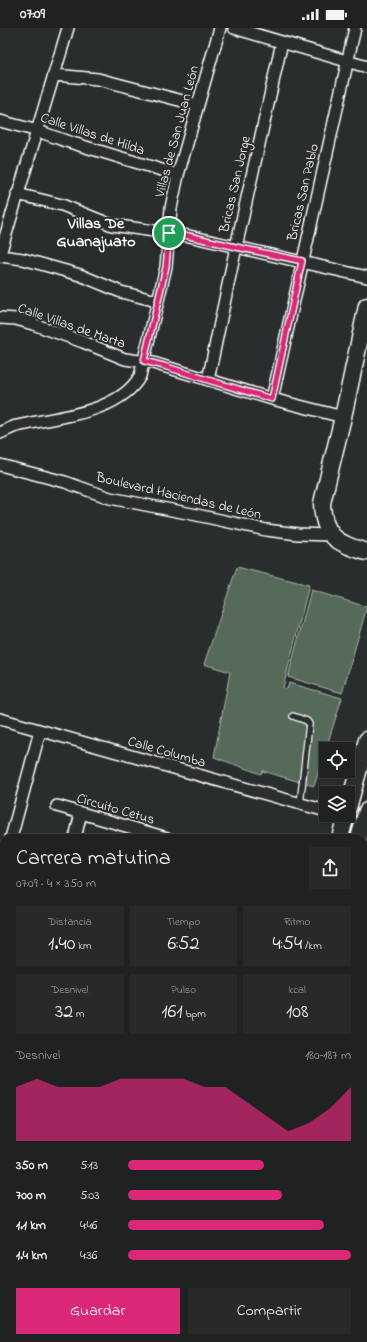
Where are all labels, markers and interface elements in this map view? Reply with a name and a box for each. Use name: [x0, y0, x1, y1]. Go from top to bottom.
text: 07:09: [20, 3, 45, 25]
street label: Villas de San Juan León: [149, 63, 205, 201]
street label: Calle Villas de Hilda: [38, 108, 147, 161]
street label: Bricas San Jorge: [214, 133, 258, 236]
street label: Bricas San Pablo: [282, 142, 325, 244]
district label: Villas De Guanajuato: [57, 212, 135, 254]
pin: [152, 216, 186, 250]
icon: arrive: [158, 222, 180, 244]
street label: Calle Villas de Marta: [15, 298, 128, 355]
street label: Boulevard Haciendas de León: [93, 467, 263, 526]
street label: Calle Columba: [125, 731, 208, 774]
map controls: [319, 742, 355, 822]
button: locate: [319, 742, 355, 778]
button: layers: [319, 786, 355, 822]
street label: Circuito Cetus: [74, 788, 157, 831]
text: Carrera matutina: [16, 843, 171, 875]
button: share: [309, 847, 351, 889]
text: 07:09 · 4 × 350 m: [16, 874, 96, 893]
text: Distancia: [48, 914, 92, 930]
text: Tiempo: [167, 914, 200, 930]
text: Ritmo: [284, 914, 310, 930]
text: 1.40: [48, 930, 75, 959]
text: 6:52: [168, 930, 199, 959]
text: 4:54: [273, 930, 302, 959]
text: km: [75, 938, 92, 954]
text: /km: [302, 938, 322, 954]
text: Desnivel: [51, 982, 89, 998]
text: Pulso: [171, 982, 196, 998]
text: kcal: [288, 982, 306, 998]
text: 32: [55, 998, 73, 1027]
text: 161: [161, 998, 183, 1027]
text: 108: [286, 998, 308, 1027]
text: m: [73, 1006, 85, 1022]
text: bpm: [183, 1006, 206, 1022]
text: Desnivel: [16, 1046, 60, 1065]
text: 180–187 m: [305, 1046, 351, 1065]
text: 350 m: [16, 1156, 48, 1175]
text: 5:13: [80, 1156, 98, 1175]
text: 700 m: [16, 1186, 46, 1205]
text: 5:03: [80, 1186, 100, 1205]
text: 1.1 km: [16, 1216, 46, 1235]
text: 4:46: [80, 1216, 98, 1235]
text: 1.4 km: [16, 1246, 47, 1265]
text: 4:36: [80, 1246, 98, 1265]
button: Guardar: [16, 1288, 180, 1334]
button: Compartir: [188, 1288, 351, 1334]

